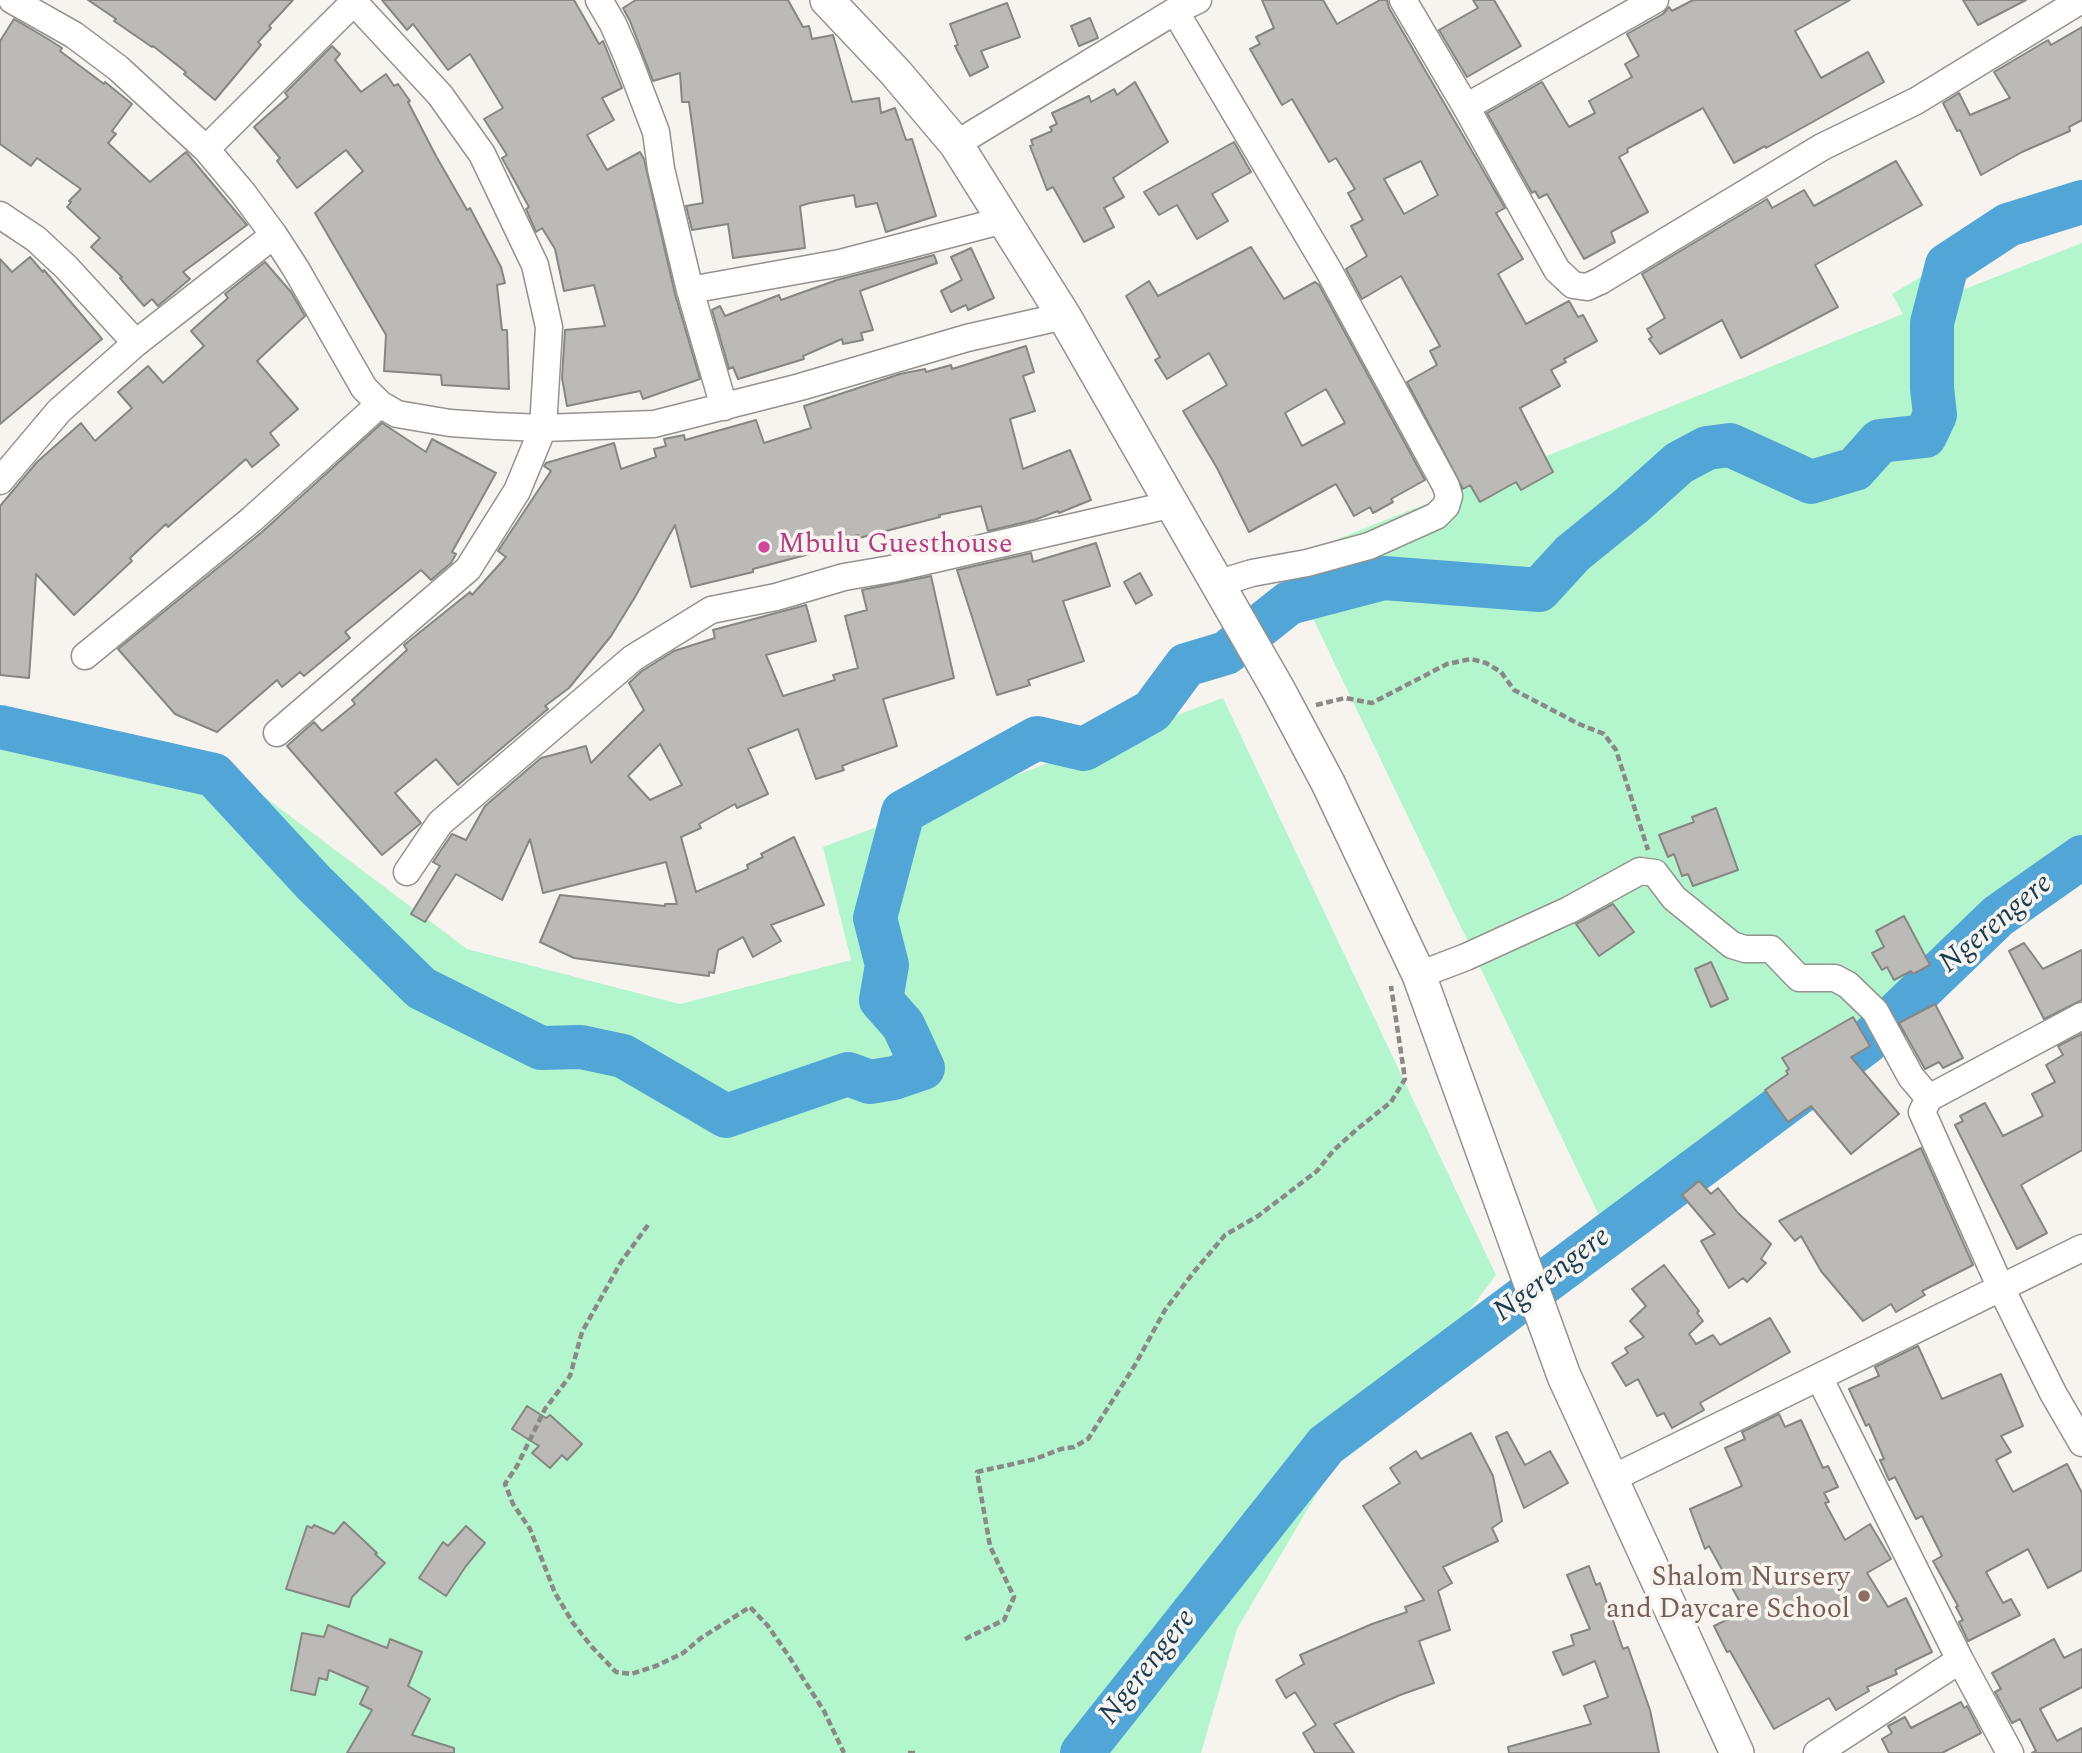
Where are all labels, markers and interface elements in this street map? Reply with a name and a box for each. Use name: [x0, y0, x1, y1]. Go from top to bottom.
place label: Mbulu Guesthouse: [778, 530, 1012, 564]
marker: Mbulu Guesthouse: [756, 539, 772, 555]
water label: Ngerengere: [1933, 867, 2061, 983]
water label: Ngerengere: [1487, 1220, 1619, 1332]
place label: Shalom Nursery and Daycare School: [1606, 1563, 1850, 1629]
marker: Shalom Nursery and Daycare School: [1856, 1588, 1872, 1604]
water label: Ngerengere: [1093, 1603, 1205, 1733]

